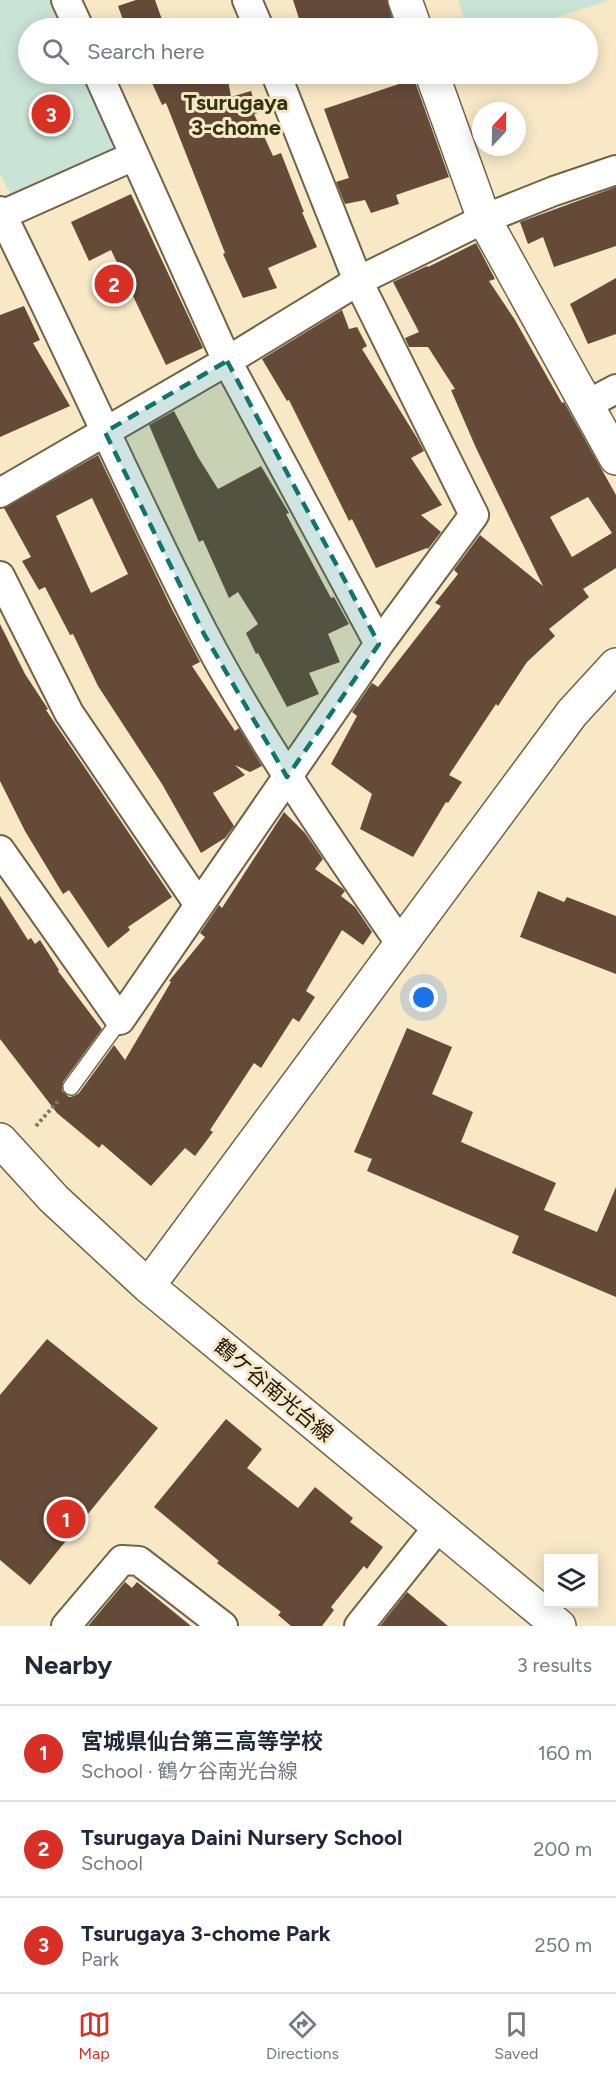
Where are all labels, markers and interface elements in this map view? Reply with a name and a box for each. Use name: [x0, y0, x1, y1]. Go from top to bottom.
search box: [18, 18, 598, 84]
icon: search: [39, 35, 72, 68]
text: Search here: [87, 38, 205, 65]
district label: Tsurugaya 3-chome: [184, 89, 288, 141]
pin: 3: [32, 92, 70, 136]
north arrow: [472, 102, 526, 156]
pin: 2: [94, 262, 134, 306]
your location: [409, 983, 438, 1012]
street label: 鶴ケ谷南光台線: [210, 1333, 338, 1447]
pin: 1: [46, 1496, 86, 1541]
map controls: [544, 1554, 598, 1608]
button: layers: [544, 1554, 598, 1608]
text: Nearby: [24, 1649, 112, 1681]
text: 3 results: [517, 1653, 592, 1677]
text: 宮城県仙台第三高等学校: [81, 1728, 323, 1755]
text: 1: [39, 1741, 48, 1765]
text: 160 m: [538, 1741, 592, 1765]
text: School · 鶴ケ谷南光台線: [81, 1759, 298, 1783]
text: Tsurugaya Daini Nursery School: [81, 1824, 402, 1851]
text: 2: [38, 1837, 49, 1861]
text: 200 m: [533, 1837, 592, 1861]
text: School: [81, 1851, 143, 1875]
text: Tsurugaya 3-chome Park: [81, 1920, 331, 1947]
text: 3: [38, 1933, 49, 1957]
text: 250 m: [535, 1933, 592, 1957]
text: Park: [81, 1947, 119, 1971]
tab: Map: [78, 2008, 111, 2063]
tab: Directions: [266, 2008, 339, 2063]
tab: Saved: [494, 2008, 538, 2063]

